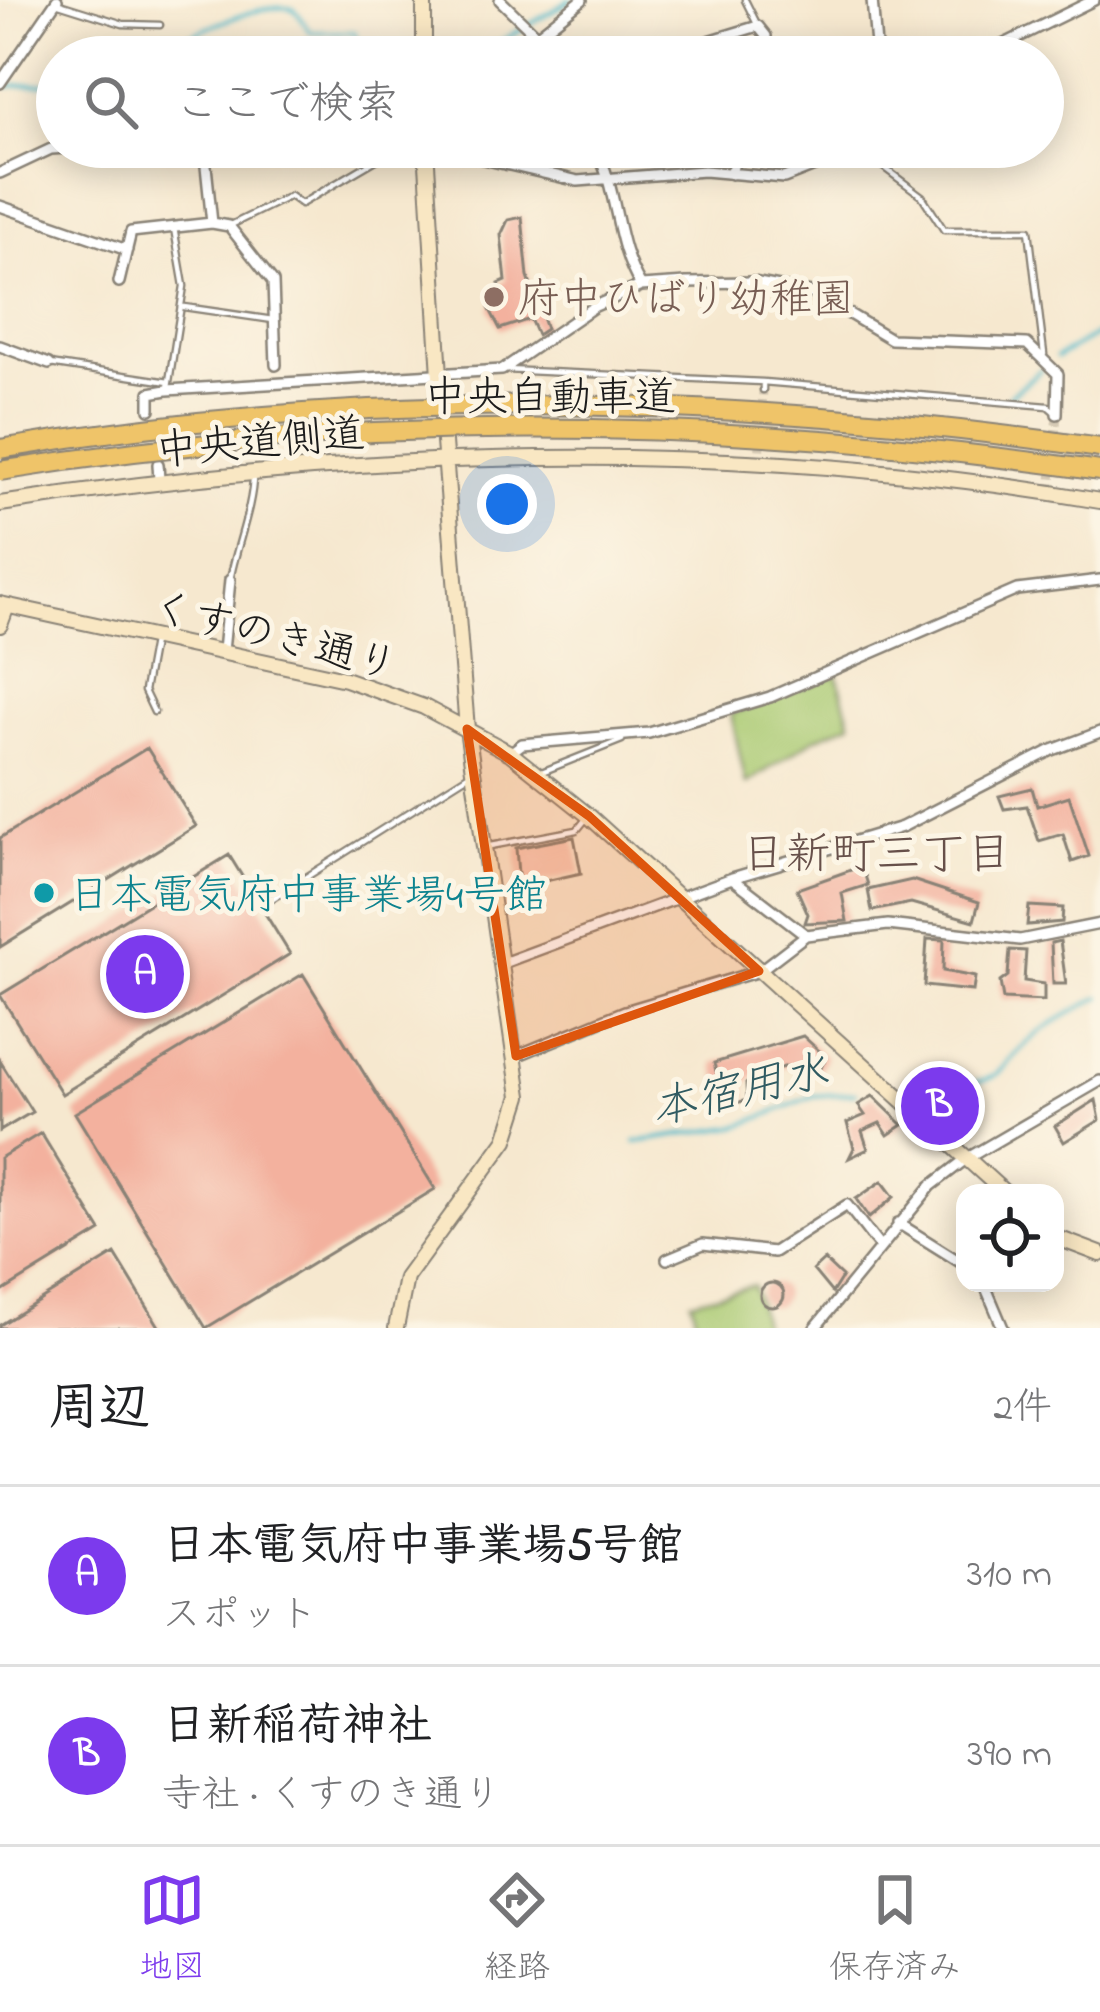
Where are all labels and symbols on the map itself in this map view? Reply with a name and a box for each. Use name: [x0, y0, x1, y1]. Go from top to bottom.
place label: 府中ひばり幼稚園: [518, 271, 854, 332]
marker: 府中ひばり幼稚園: [481, 284, 507, 310]
street label: 中央自動車道: [424, 369, 676, 430]
street label: 中央道側道: [153, 405, 368, 484]
your location: [477, 474, 537, 534]
street label: くすのき通り: [144, 578, 404, 698]
district label: 日新町三丁目: [741, 824, 1011, 890]
place label: 日本電気府中事業場4号館: [68, 867, 547, 928]
marker: 日本電気府中事業場4号館: [31, 880, 57, 906]
pin: A: [106, 929, 184, 1019]
water label: 本宿用水: [645, 1040, 835, 1145]
pin: B: [901, 1061, 979, 1151]

